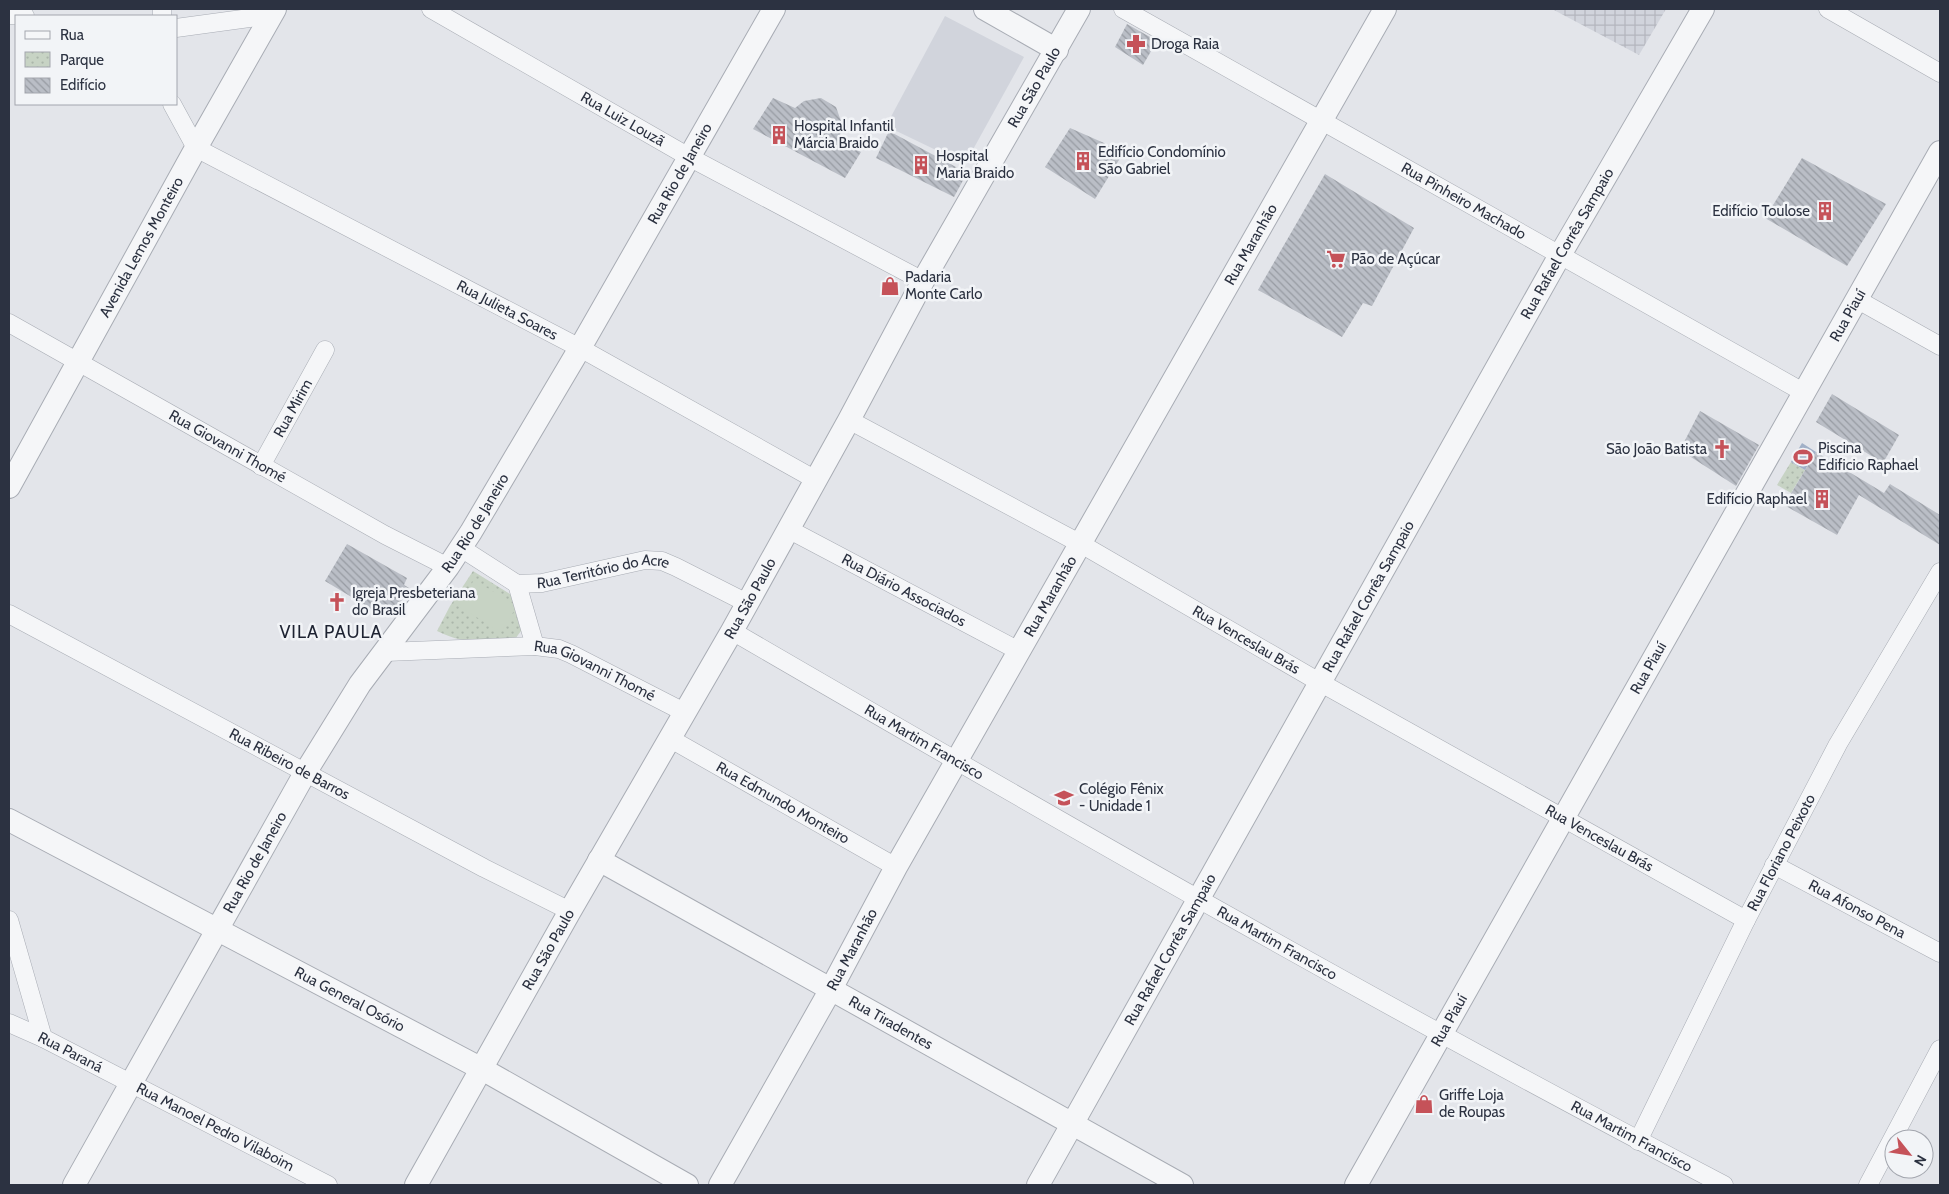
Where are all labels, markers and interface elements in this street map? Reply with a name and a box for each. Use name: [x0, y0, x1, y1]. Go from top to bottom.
legend: [15, 15, 178, 105]
text: Rua: [60, 26, 85, 44]
pharmacy icon: Droga Raia: [1125, 33, 1147, 55]
place label: Droga Raia: [1151, 35, 1220, 53]
street label: Rua São Paulo: [1004, 44, 1064, 131]
text: Parque: [60, 51, 104, 69]
text: Edifício: [60, 76, 106, 94]
street label: Rua Luiz Louzã: [577, 88, 669, 151]
place label: Hospital Infantil Márcia Braido: [794, 117, 894, 152]
street label: Rua Rio de Janeiro: [644, 120, 716, 227]
building icon: Hospital Infantil Márcia Braido: [768, 124, 790, 146]
place label: Edifício Condomínio São Gabriel: [1098, 143, 1226, 178]
place label: Hospital Maria Braido: [936, 147, 1014, 182]
building icon: Edifício Condomínio São Gabriel: [1072, 150, 1094, 172]
building icon: Hospital Maria Braido: [910, 154, 932, 176]
street label: Rua Pinheiro Machado: [1398, 158, 1529, 243]
street label: Rua Rafael Corrêa Sampaio: [1517, 165, 1618, 322]
street label: Avenida Lemos Monteiro: [95, 174, 187, 320]
building icon: Edifício Toulose: [1814, 200, 1836, 222]
street label: Rua Maranhão: [1221, 201, 1281, 288]
place label: Edifício Toulose: [1712, 202, 1810, 220]
supermarket icon: Pão de Açúcar: [1325, 248, 1347, 270]
place label: Pão de Açúcar: [1351, 250, 1440, 268]
place label: Padaria Monte Carlo: [905, 268, 982, 303]
shop icon: Padaria Monte Carlo: [879, 275, 901, 297]
street label: Rua Julieta Soares: [454, 276, 561, 344]
street label: Rua Piauí: [1826, 286, 1870, 345]
street label: Rua Mirim: [270, 376, 316, 440]
street label: Rua Giovanni Thomé: [166, 406, 290, 487]
church icon: São João Batista: [1711, 438, 1733, 460]
place label: Piscina Edificio Raphael: [1818, 439, 1919, 474]
place label: São João Batista: [1606, 440, 1708, 458]
sports icon: Piscina Edificio Raphael: [1792, 446, 1814, 468]
street label: Rua Rio de Janeiro: [438, 470, 513, 576]
building icon: Edifício Raphael: [1811, 488, 1833, 510]
place label: Edifício Raphael: [1707, 490, 1807, 508]
street label: Rua Rafael Corrêa Sampaio: [1319, 517, 1418, 675]
street label: Rua Diário Associados: [839, 550, 969, 630]
street label: Rua Território do Acre: [536, 551, 673, 592]
street label: Rua Maranhão: [1020, 553, 1080, 640]
street label: Rua São Paulo: [720, 555, 780, 642]
place label: Igreja Presbeteriana do Brasil: [352, 584, 476, 619]
church icon: Igreja Presbeteriana do Brasil: [326, 591, 348, 613]
street label: Rua Venceslau Brás: [1189, 602, 1303, 678]
district label: VILA PAULA: [279, 621, 383, 643]
street label: Rua Giovanni Thomé: [533, 637, 659, 705]
street label: Rua Piauí: [1626, 639, 1670, 697]
street label: Rua Martim Francisco: [861, 701, 987, 784]
street label: Rua Ribeiro de Barros: [226, 724, 353, 804]
street label: Rua Edmundo Monteiro: [713, 758, 853, 848]
place label: Colégio Fênix - Unidade 1: [1079, 780, 1164, 815]
school or university icon: Colégio Fênix - Unidade 1: [1053, 787, 1075, 809]
street label: Rua Floriano Peixoto: [1743, 791, 1819, 914]
street label: Rua Venceslau Brás: [1542, 801, 1657, 876]
street label: Rua Rio de Janeiro: [219, 808, 291, 916]
street label: Rua Rafael Corrêa Sampaio: [1120, 871, 1220, 1029]
street label: Rua Afonso Pena: [1805, 876, 1909, 942]
street label: Rua Martim Francisco: [1214, 902, 1340, 984]
street label: Rua Maranhão: [823, 905, 881, 994]
street label: Rua São Paulo: [518, 906, 578, 993]
street label: Rua General Osório: [292, 963, 408, 1036]
street label: Rua Piauí: [1427, 991, 1471, 1050]
street label: Rua Tiradentes: [846, 992, 936, 1053]
street label: Rua Paraná: [35, 1028, 106, 1077]
street label: Rua Manoel Pedro Vilaboim: [133, 1079, 297, 1175]
place label: Griffe Loja de Roupas: [1439, 1086, 1505, 1121]
shop icon: Griffe Loja de Roupas: [1413, 1093, 1435, 1115]
street label: Rua Martim Francisco: [1568, 1097, 1695, 1176]
north arrow: [1884, 1129, 1934, 1179]
text: N: [1910, 1152, 1931, 1169]

